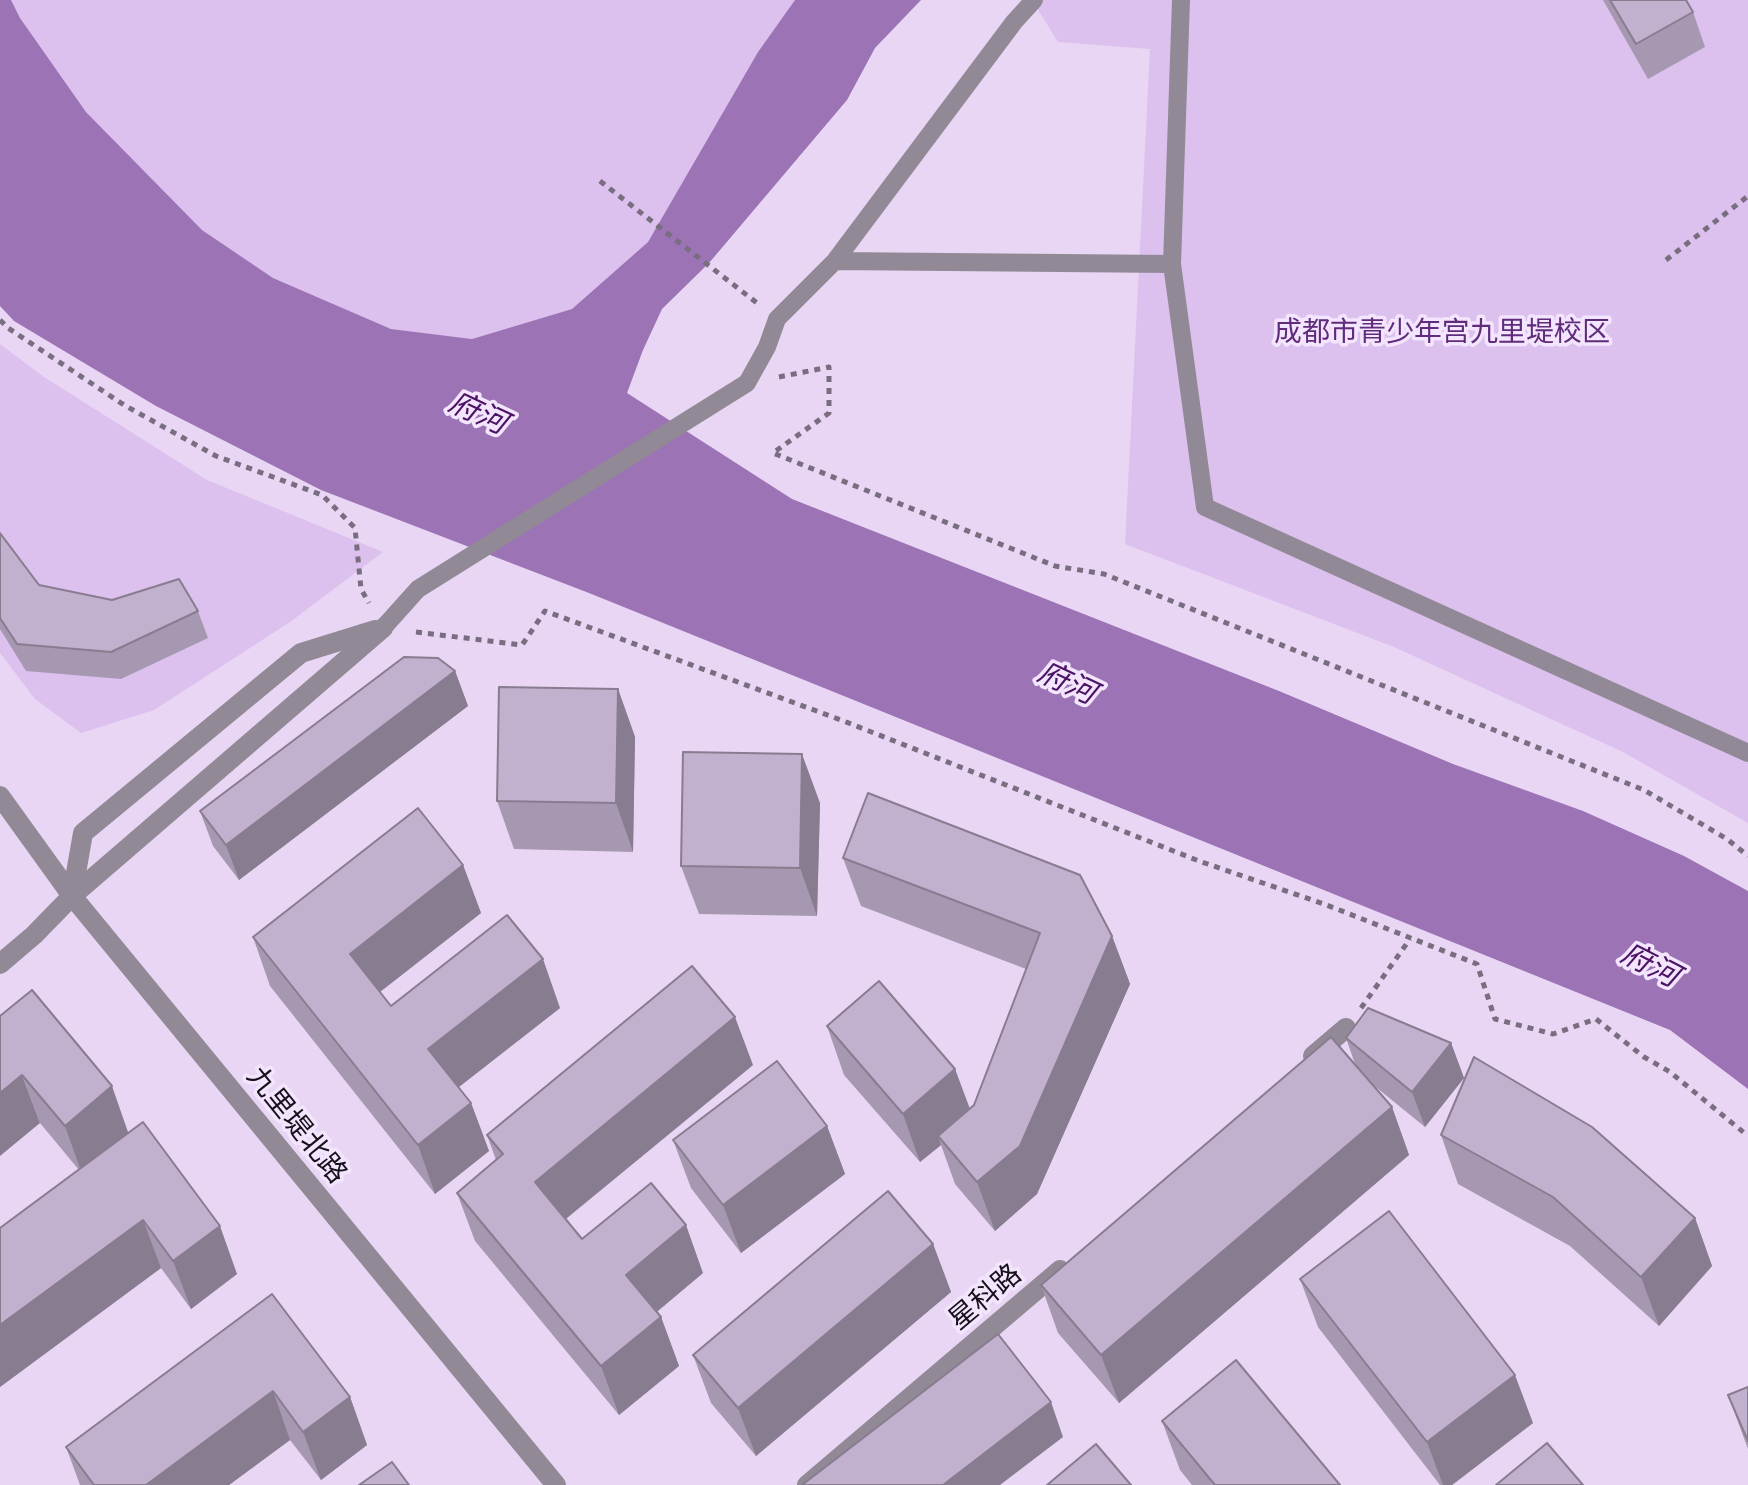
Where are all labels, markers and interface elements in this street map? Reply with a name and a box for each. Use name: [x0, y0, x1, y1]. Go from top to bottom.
park label: 成都市青少年宫九里堤校区: [1274, 315, 1610, 349]
water label: 府河: [443, 384, 513, 442]
water label: 府河: [1032, 654, 1102, 712]
water label: 府河: [1615, 935, 1685, 995]
street label: 九里堤北路: [240, 1060, 354, 1190]
street label: 星科路: [942, 1257, 1028, 1337]

